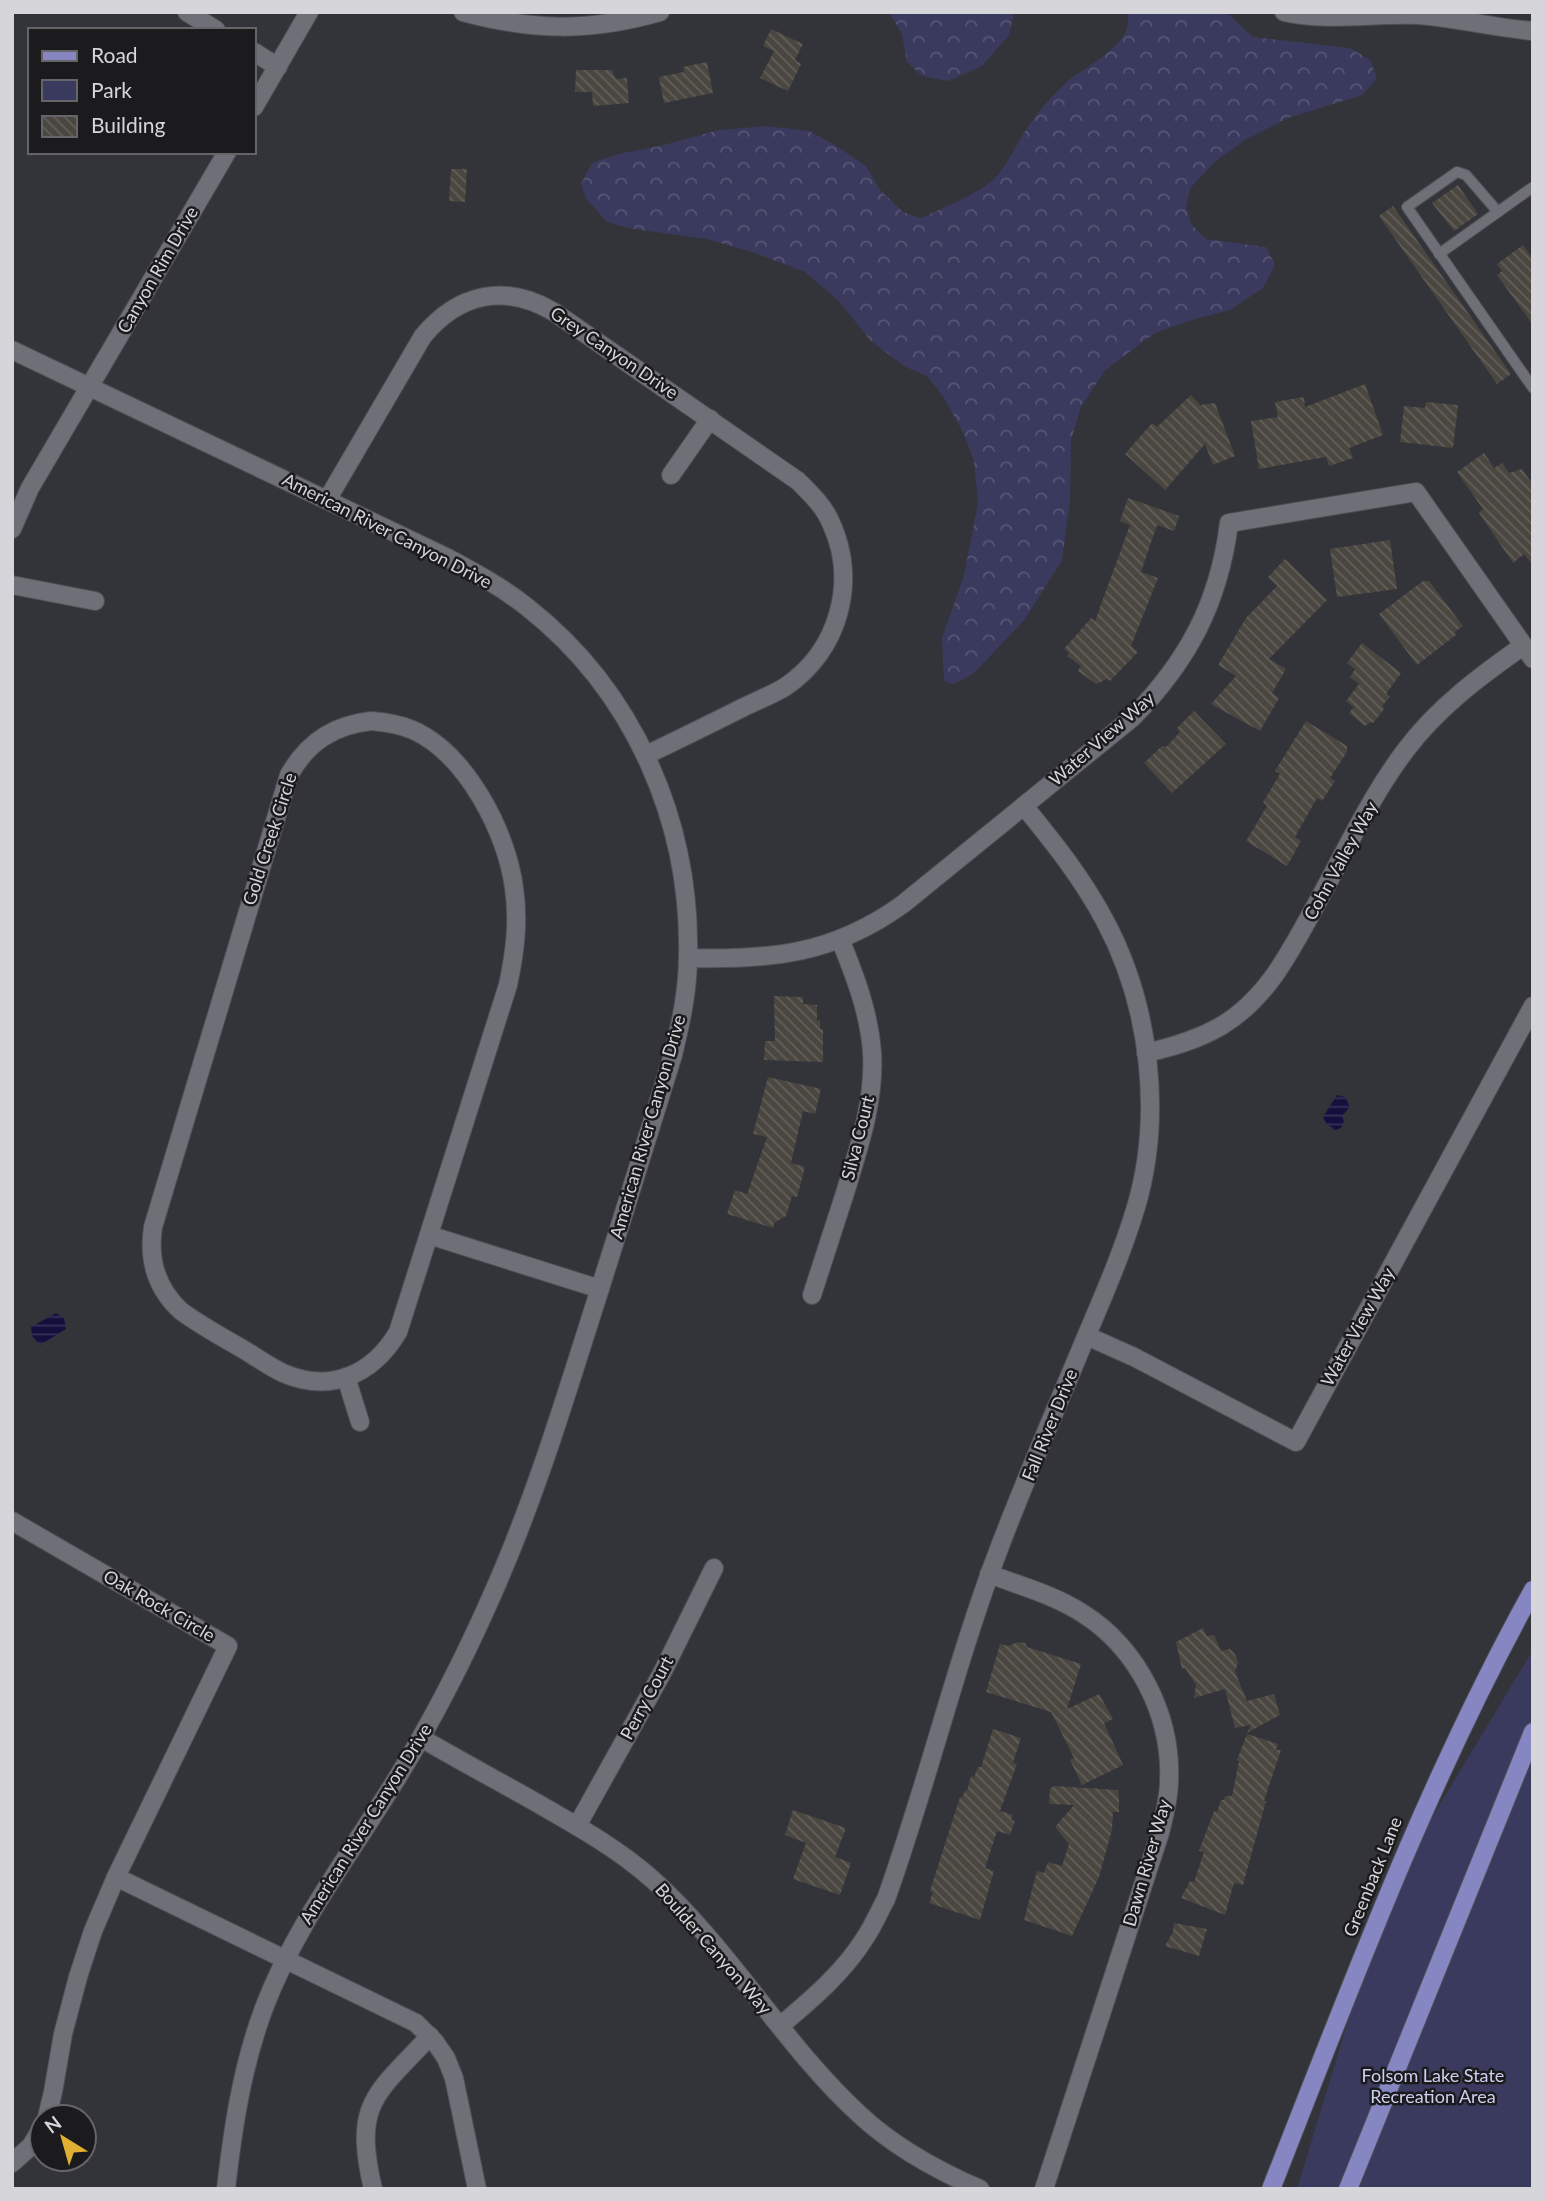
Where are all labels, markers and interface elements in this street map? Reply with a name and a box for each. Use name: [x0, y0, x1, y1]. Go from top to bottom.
legend: [28, 28, 256, 154]
text: Road: [91, 42, 138, 67]
text: Park: [91, 77, 132, 102]
text: Building: [91, 112, 166, 137]
street label: Canyon Rim Drive: [112, 202, 202, 337]
street label: Grey Canyon Drive: [546, 301, 683, 403]
street label: American River Canyon Drive: [279, 468, 496, 593]
street label: Water View Way: [1044, 686, 1159, 790]
street label: Gold Creek Circle: [237, 770, 301, 908]
street label: Cohn Valley Way: [1298, 797, 1382, 924]
street label: American River Canyon Drive: [605, 1012, 690, 1241]
street label: Silva Court: [836, 1093, 878, 1182]
street label: Water View Way: [1315, 1263, 1399, 1390]
street label: Fall River Drive: [1017, 1365, 1081, 1484]
street label: Oak Rock Circle: [100, 1564, 219, 1646]
street label: Perry Court: [615, 1652, 678, 1743]
street label: American River Canyon Drive: [294, 1719, 436, 1928]
street label: Dawn River Way: [1117, 1796, 1175, 1929]
street label: Greenback Lane: [1338, 1813, 1406, 1940]
street label: Boulder Canyon Way: [651, 1878, 777, 2019]
park label: Folsom Lake State Recreation Area: [1362, 2064, 1504, 2107]
north arrow: [28, 2103, 98, 2173]
text: N: [40, 2110, 65, 2138]

